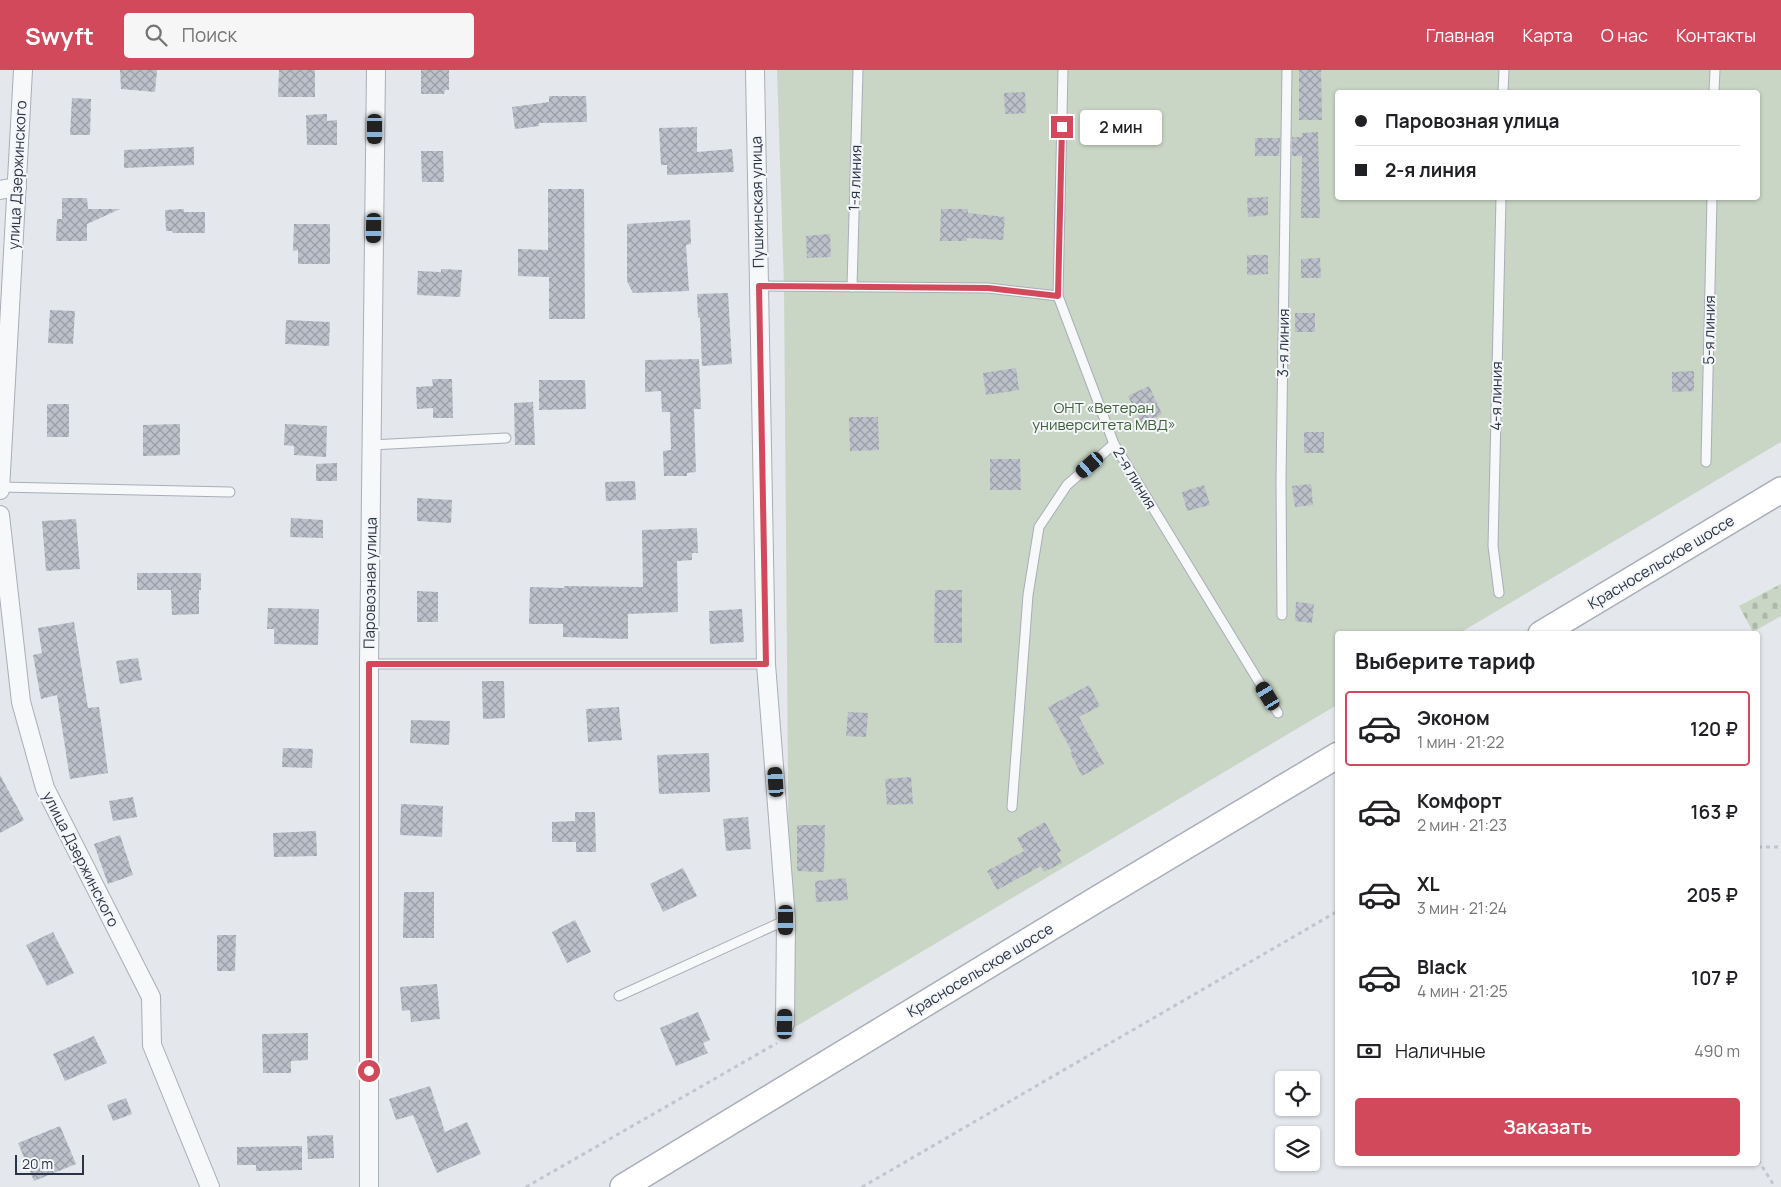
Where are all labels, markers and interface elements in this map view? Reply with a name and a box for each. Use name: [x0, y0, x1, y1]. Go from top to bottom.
search box: [124, 13, 474, 58]
text: Swyft: [25, 19, 94, 52]
icon: search: [142, 21, 170, 49]
text: Поиск: [182, 22, 237, 48]
text: Главная: [1426, 23, 1495, 47]
text: Карта: [1523, 23, 1573, 47]
text: О нас: [1601, 23, 1648, 47]
text: Контакты: [1676, 23, 1756, 47]
street label: улица Дзержинского: [3, 100, 31, 250]
text: Паровозная улица: [1385, 108, 1559, 134]
callout: 2 мин: [1080, 110, 1162, 144]
car: [367, 114, 382, 144]
route end: [1051, 116, 1073, 138]
text: 2 мин: [1099, 116, 1143, 138]
street label: Пушкинская улица: [745, 136, 769, 268]
street label: 1-я линия: [843, 145, 867, 211]
text: 2-я линия: [1385, 157, 1477, 183]
car: [366, 213, 381, 243]
street label: 5-я линия: [1698, 295, 1720, 365]
street label: 3-я линия: [1272, 308, 1294, 378]
street label: 4-я линия: [1485, 361, 1507, 431]
park label: ОНТ «Ветеран университета МВД»: [1032, 397, 1176, 435]
street label: 2-я линия: [1108, 443, 1162, 513]
car: [1073, 449, 1106, 481]
street label: Красносельское шоссе: [1584, 510, 1738, 614]
street label: Паровозная улица: [358, 517, 382, 649]
text: Выберите тариф: [1355, 646, 1535, 676]
car: [1253, 679, 1282, 713]
text: Эконом: [1417, 705, 1490, 731]
icon: car: [1357, 706, 1402, 751]
text: 120 ₽: [1690, 716, 1738, 742]
text: 1 мин · 21:22: [1417, 731, 1504, 753]
car: [767, 767, 784, 797]
street label: улица Дзержинского: [38, 788, 124, 930]
text: Комфорт: [1417, 788, 1502, 814]
icon: car: [1357, 789, 1402, 834]
text: 163 ₽: [1691, 799, 1738, 825]
text: 2 мин · 21:23: [1417, 814, 1507, 836]
text: XL: [1417, 871, 1440, 897]
icon: car: [1357, 872, 1402, 917]
text: 205 ₽: [1687, 882, 1738, 908]
text: 3 мин · 21:24: [1417, 897, 1507, 919]
car: [778, 905, 793, 935]
street label: Красносельское шоссе: [903, 918, 1057, 1022]
text: Black: [1417, 954, 1466, 980]
icon: car: [1357, 955, 1402, 1000]
text: 107 ₽: [1691, 965, 1738, 991]
text: 4 мин · 21:25: [1417, 980, 1508, 1002]
car: [777, 1009, 792, 1039]
icon: cash: [1355, 1037, 1383, 1065]
text: Наличные: [1395, 1038, 1486, 1064]
text: 490 m: [1694, 1040, 1740, 1062]
route start: [358, 1060, 380, 1082]
map controls: [1275, 1071, 1320, 1171]
button: locate: [1275, 1071, 1320, 1116]
button: Заказать: [1355, 1098, 1740, 1156]
button: layers: [1275, 1126, 1320, 1171]
scale bar: [15, 1152, 84, 1175]
text: 20 m: [22, 1154, 53, 1173]

